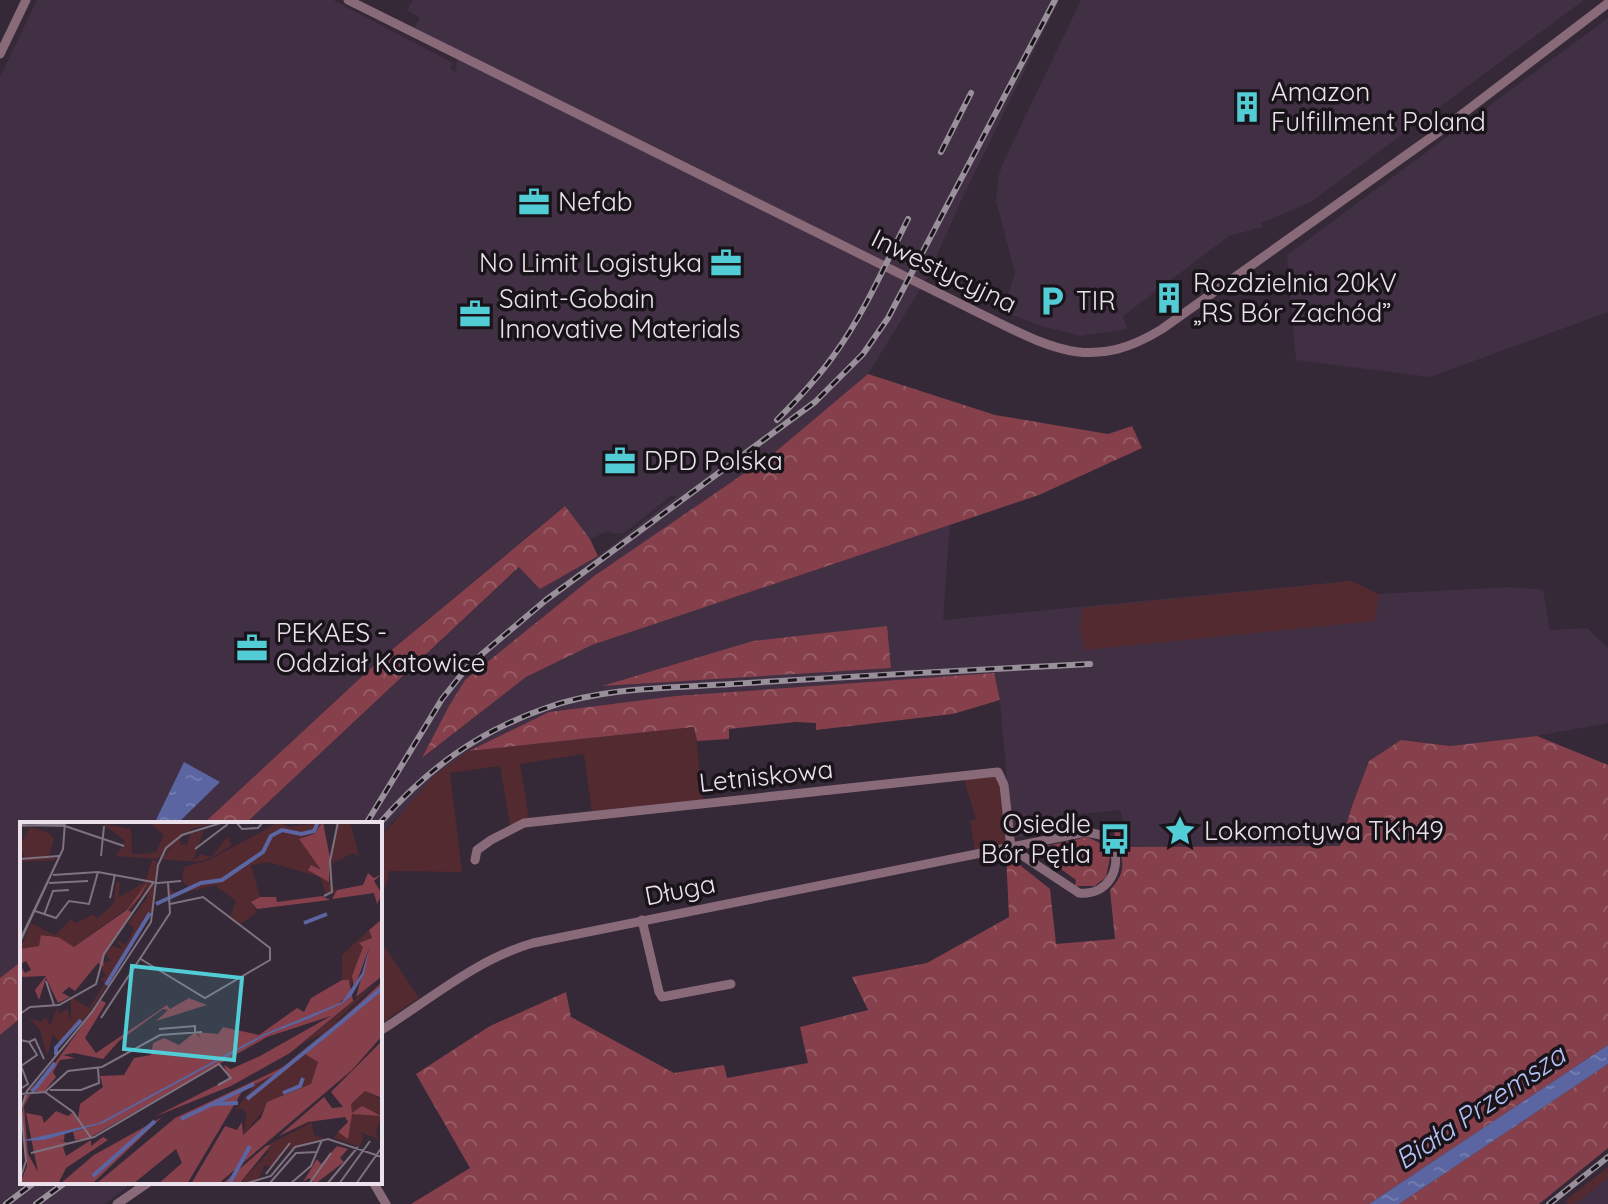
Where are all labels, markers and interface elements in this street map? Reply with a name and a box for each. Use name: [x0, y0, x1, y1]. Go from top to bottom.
place label: Amazon Fulfillment Poland: [1271, 75, 1486, 138]
building icon: Amazon Fulfillment Poland: [1230, 90, 1264, 124]
office icon: Nefab: [517, 185, 551, 219]
place label: Nefab: [558, 185, 633, 218]
street label: Inwestycyjna: [866, 221, 1022, 320]
place label: No Limit Logistyka: [479, 246, 702, 279]
office icon: No Limit Logistyka: [709, 246, 743, 280]
place label: Rozdzielnia 20kV „RS Bór Zachód”: [1193, 266, 1397, 329]
building icon: Rozdzielnia 20kV „RS Bór Zachód”: [1152, 281, 1186, 315]
place label: Saint-Gobain Innovative Materials: [499, 282, 741, 345]
parking icon: TIR: [1035, 284, 1069, 318]
place label: TIR: [1076, 284, 1116, 317]
office icon: Saint-Gobain Innovative Materials: [458, 297, 492, 331]
office icon: DPD Polska: [603, 444, 637, 478]
place label: DPD Polska: [644, 444, 783, 477]
place label: PEKAES - Oddział Katowice: [276, 616, 485, 679]
office icon: PEKAES - Oddział Katowice: [235, 631, 269, 665]
street label: Letniskowa: [697, 752, 835, 799]
place label: Osiedle Bór Pętla: [981, 807, 1091, 870]
place icon: Lokomotywa TKh49: [1163, 814, 1197, 848]
place label: Lokomotywa TKh49: [1204, 814, 1444, 847]
inset map: [20, 822, 382, 1184]
bus stop icon: Osiedle Bór Pętla: [1098, 822, 1132, 856]
street label: Długa: [642, 867, 718, 912]
water label: Biała Przemsza: [1388, 1036, 1573, 1176]

